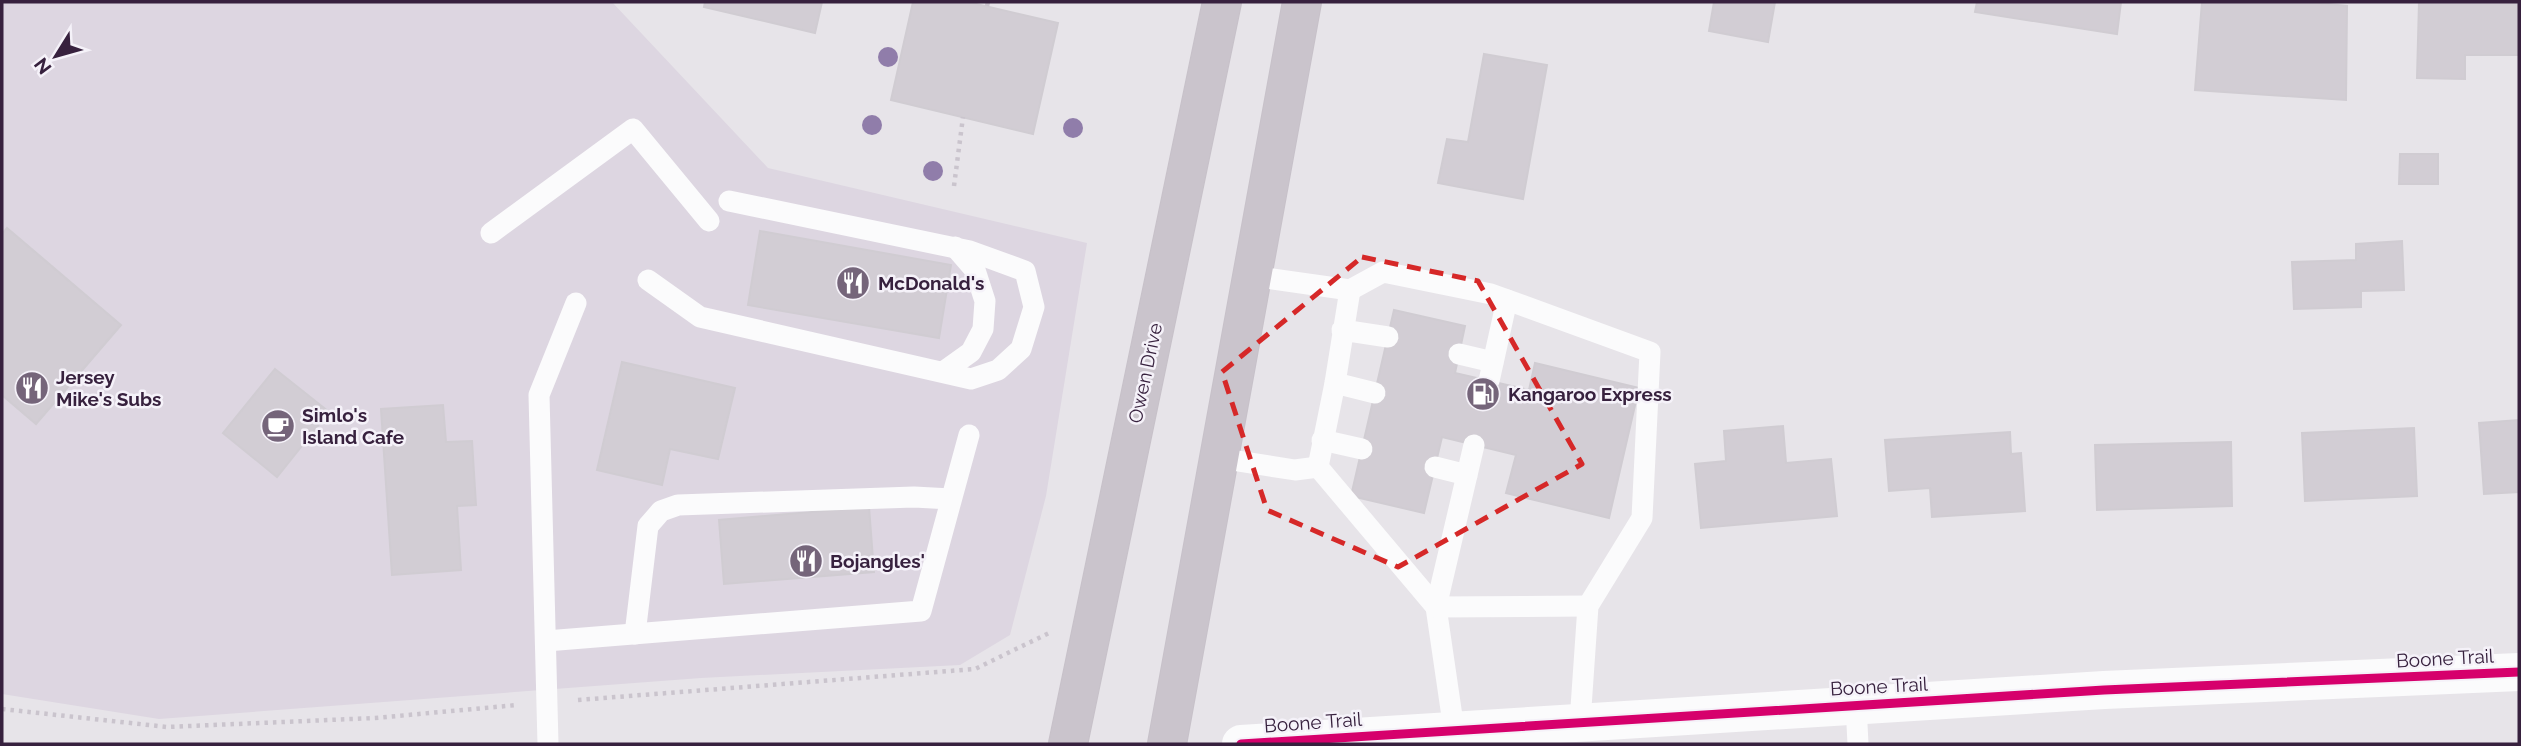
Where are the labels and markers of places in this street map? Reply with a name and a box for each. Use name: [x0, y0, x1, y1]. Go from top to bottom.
restaurant icon: McDonald's: [834, 264, 872, 302]
place label: McDonald's: [878, 272, 984, 294]
place label: Jersey Mike's Subs: [56, 366, 161, 410]
restaurant icon: Jersey Mike's Subs: [13, 369, 51, 407]
fuel station icon: Kangaroo Express: [1464, 375, 1502, 413]
place label: Kangaroo Express: [1508, 383, 1672, 405]
place label: Simlo's Island Cafe: [302, 404, 404, 448]
cafe icon: Simlo's Island Cafe: [259, 407, 297, 445]
restaurant icon: Bojangles': [787, 542, 825, 580]
place label: Bojangles': [830, 550, 925, 572]

